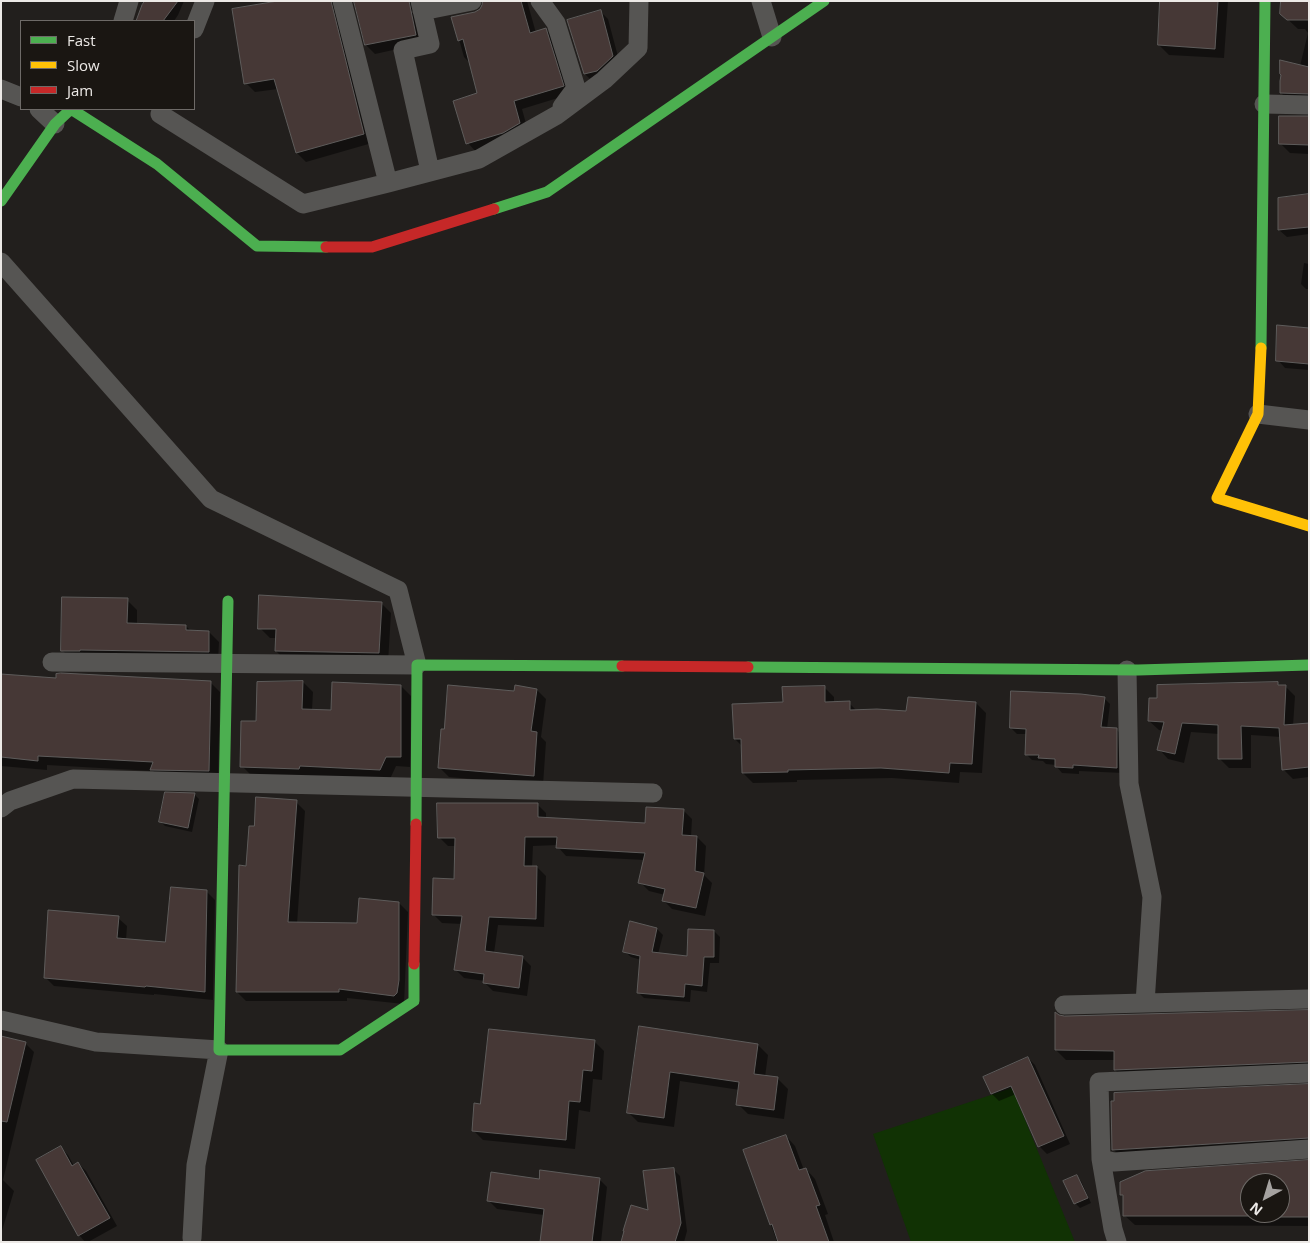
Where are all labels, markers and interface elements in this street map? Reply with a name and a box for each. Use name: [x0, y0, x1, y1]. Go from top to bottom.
legend: [20, 20, 195, 110]
text: Fast: [67, 30, 96, 50]
text: Slow: [67, 55, 100, 75]
text: Jam: [67, 80, 93, 100]
north arrow: [1240, 1173, 1290, 1223]
text: N: [1245, 1198, 1266, 1220]

